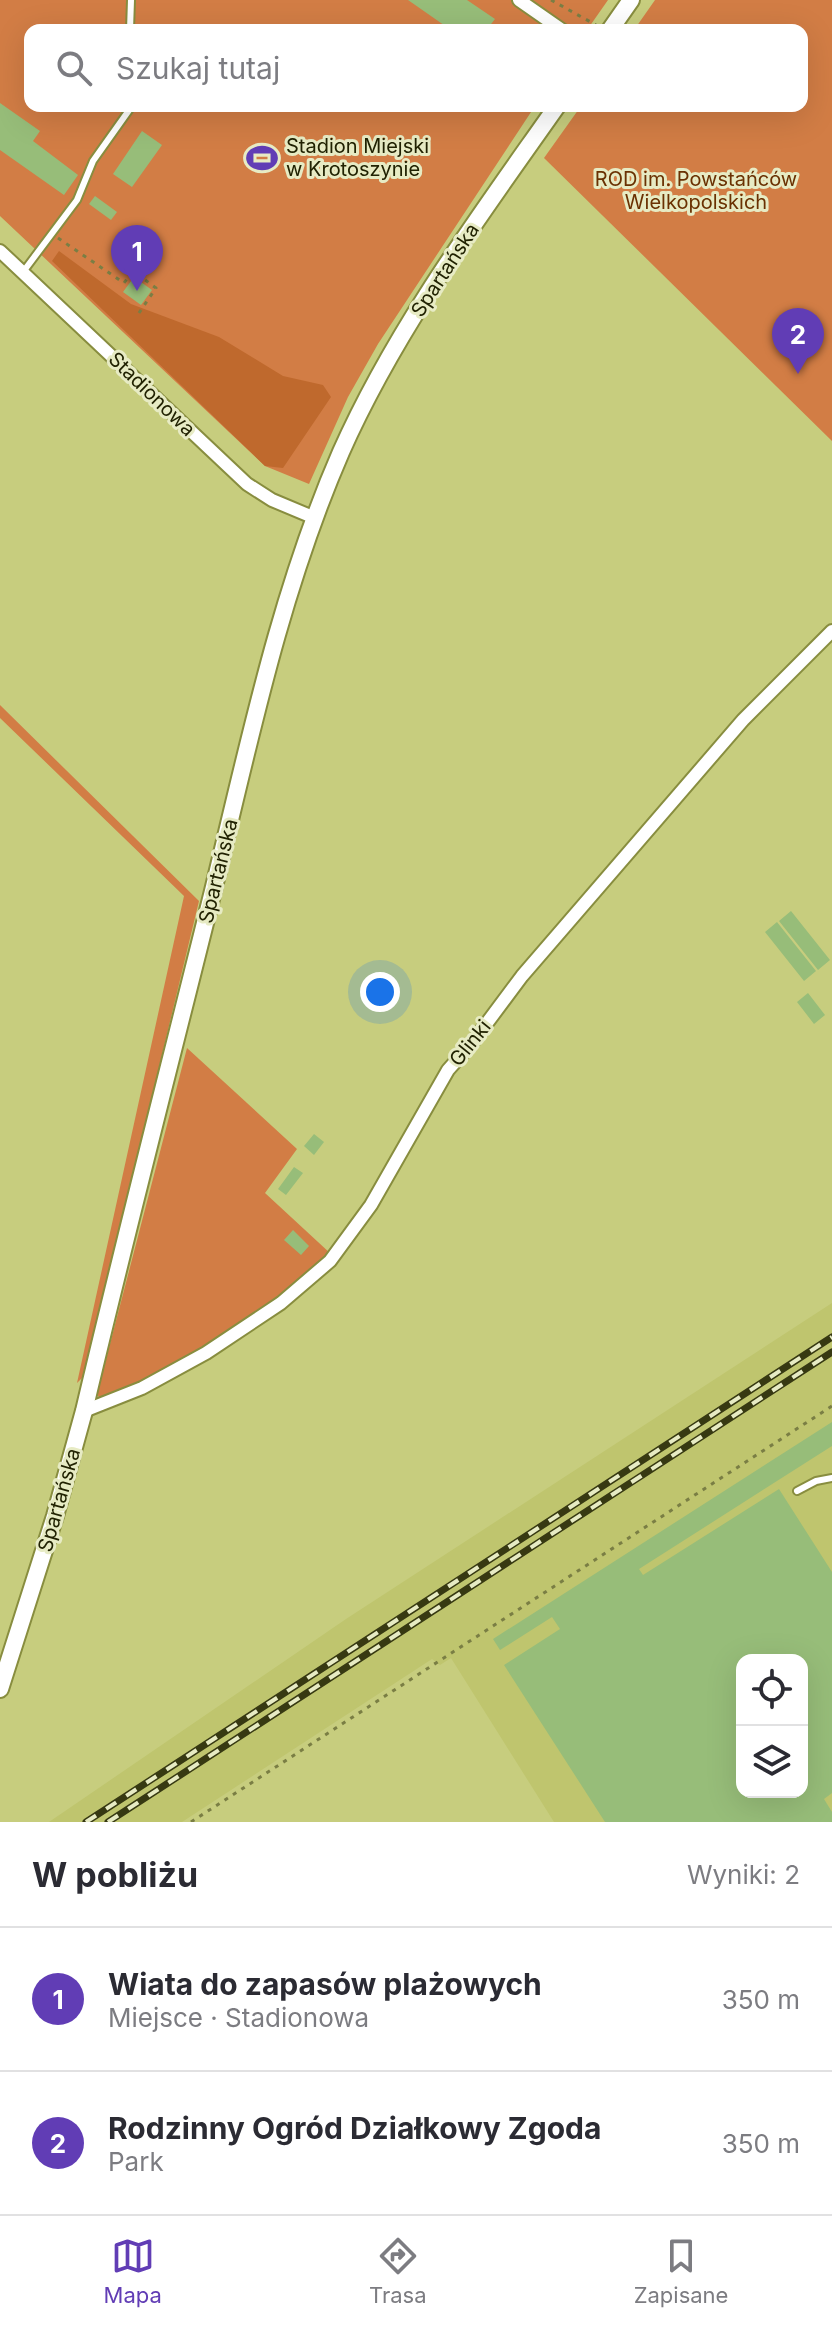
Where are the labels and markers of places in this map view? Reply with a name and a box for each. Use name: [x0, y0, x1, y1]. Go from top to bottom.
place label: Stadion Miejski w Krotoszynie: [286, 134, 429, 181]
sports icon: Stadion Miejski w Krotoszynie: [245, 141, 279, 175]
pin: 1: [111, 225, 163, 291]
pin: 2: [772, 308, 824, 374]

